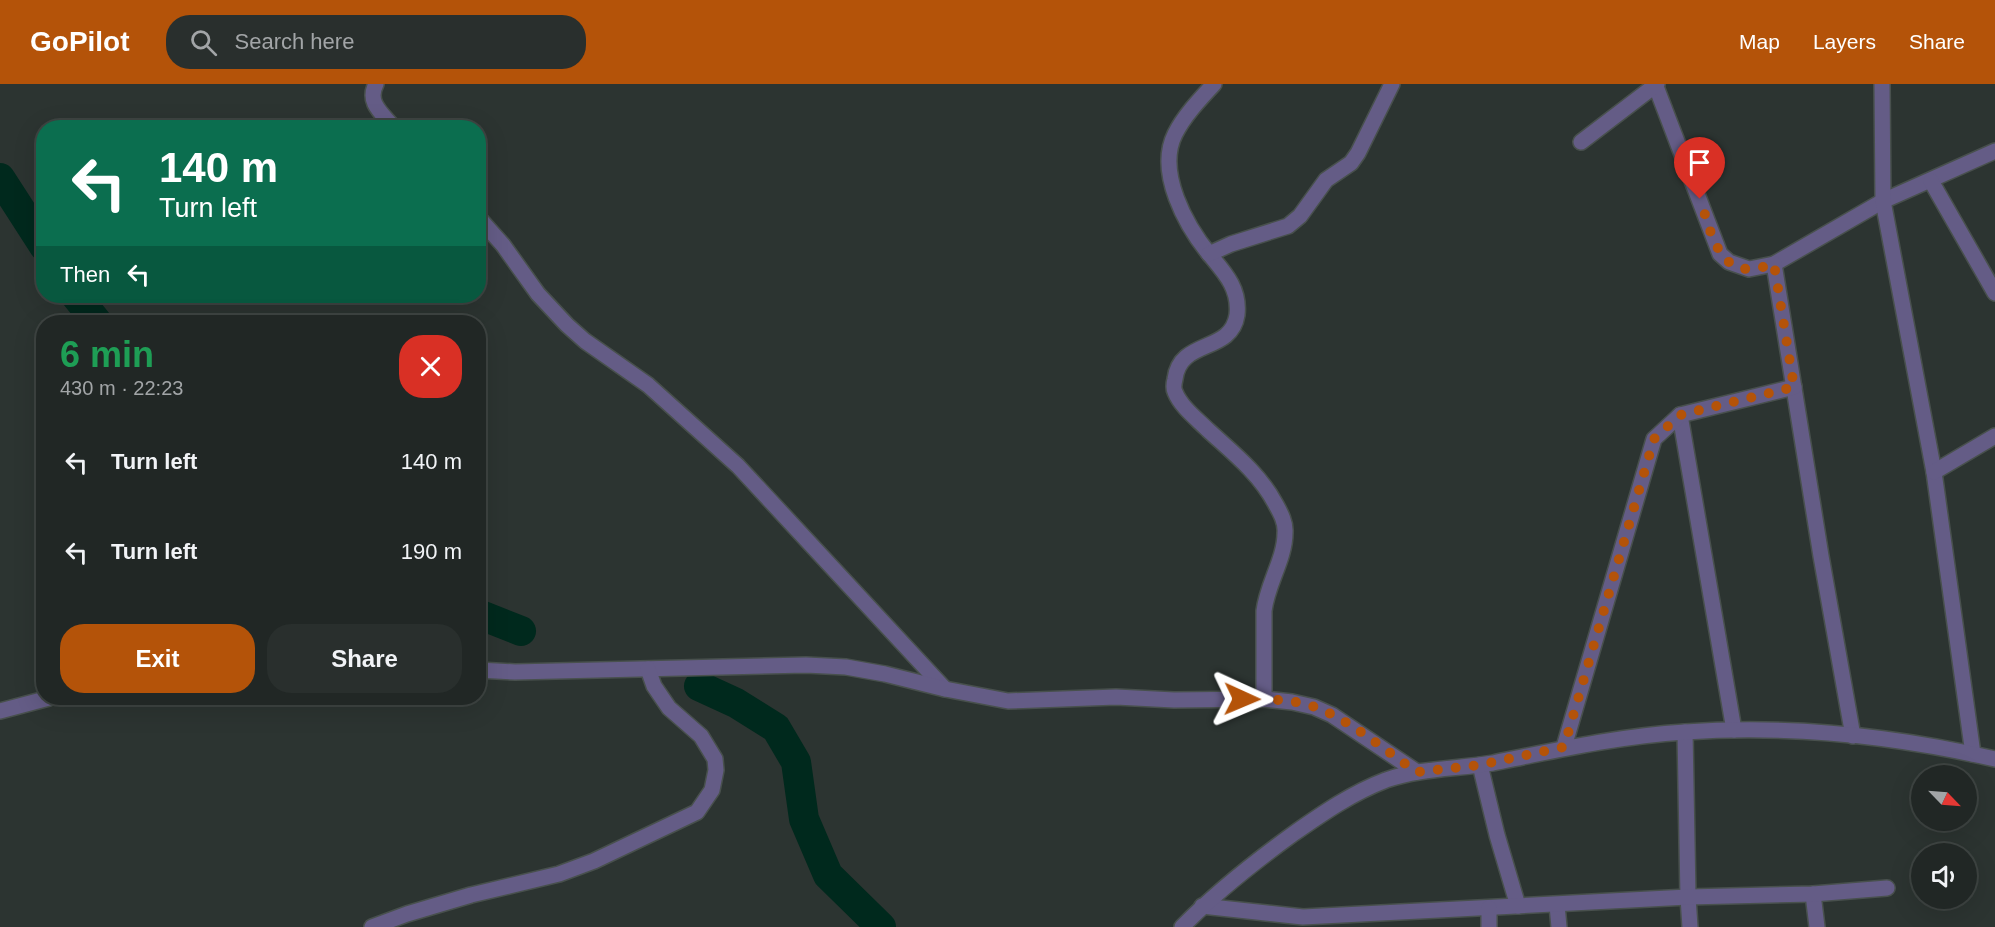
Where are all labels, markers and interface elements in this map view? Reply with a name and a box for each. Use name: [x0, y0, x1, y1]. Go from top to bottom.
search box: [166, 15, 586, 69]
text: GoPilot: [30, 26, 130, 57]
icon: search: [187, 26, 220, 59]
text: Search here: [235, 29, 354, 54]
text: Map: [1739, 30, 1780, 53]
text: Layers: [1813, 30, 1876, 53]
text: Share: [1909, 30, 1965, 53]
pin: [1674, 137, 1725, 199]
icon: left: [60, 144, 138, 222]
text: 140 m: [159, 144, 278, 191]
icon: arrive: [1683, 146, 1716, 179]
text: Turn left: [159, 193, 257, 223]
icon: left: [122, 258, 155, 291]
text: Then: [60, 262, 110, 287]
text: 6 min: [60, 334, 154, 375]
button: close: [399, 335, 462, 398]
text: 430 m · 22:23: [60, 377, 183, 399]
icon: left: [60, 446, 93, 479]
text: Turn left: [111, 449, 197, 474]
text: 140 m: [401, 449, 462, 474]
icon: left: [60, 536, 93, 569]
text: Turn left: [111, 539, 197, 564]
text: 190 m: [401, 539, 462, 564]
button: Exit: [60, 624, 255, 693]
button: Share: [267, 624, 462, 693]
position arrow: [1210, 667, 1274, 731]
north arrow: [1911, 765, 1977, 831]
map controls: [1911, 765, 1977, 909]
button: sound: [1911, 843, 1977, 909]

